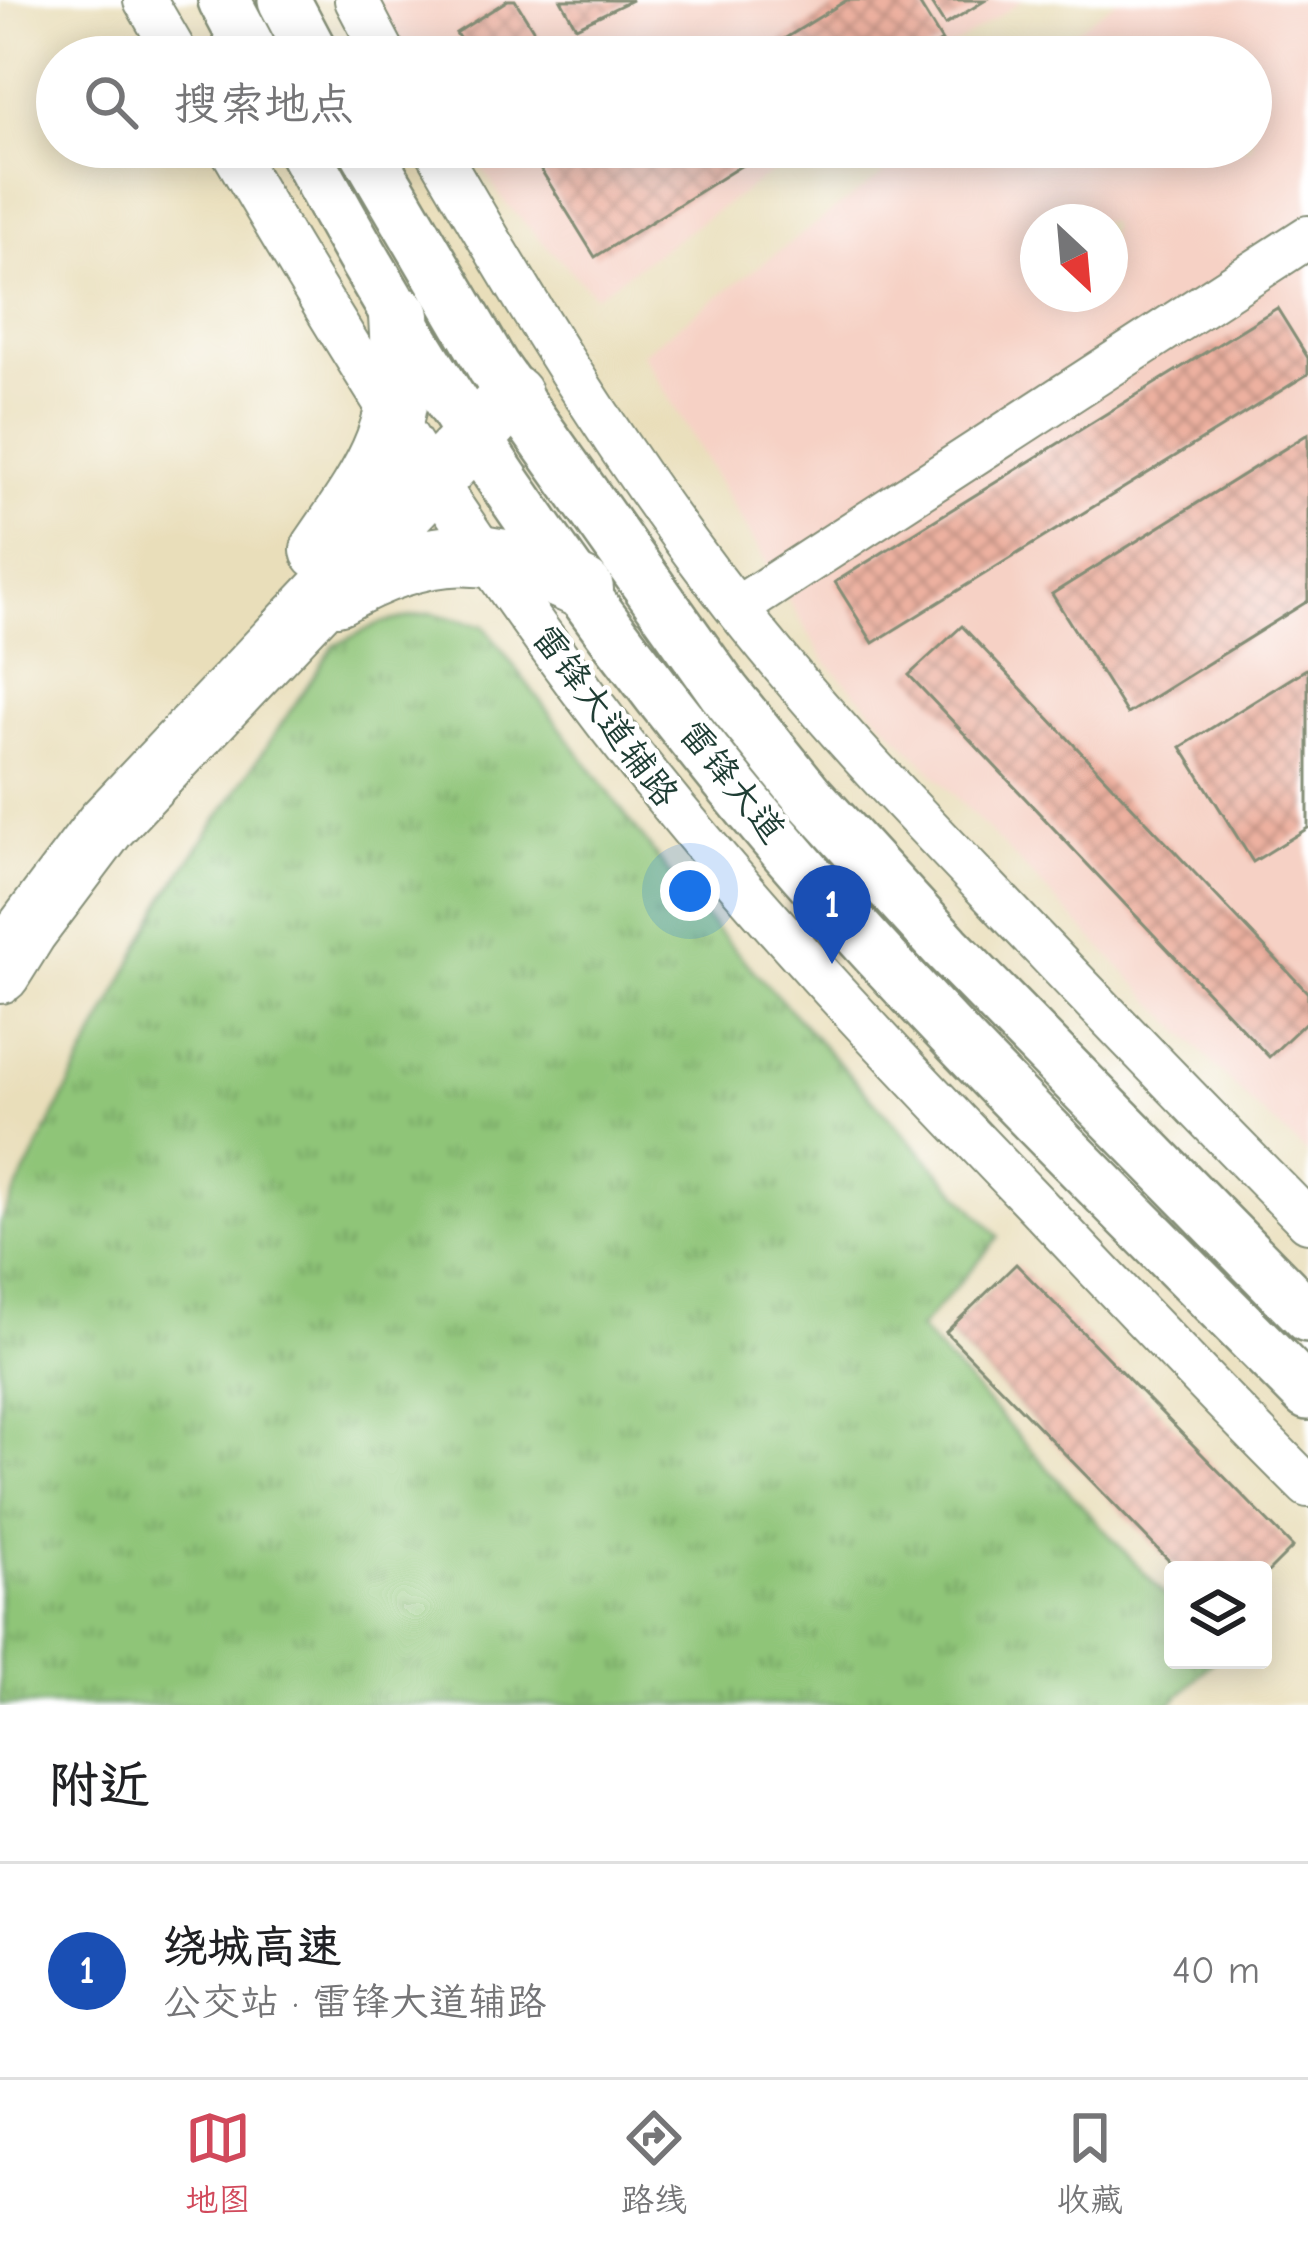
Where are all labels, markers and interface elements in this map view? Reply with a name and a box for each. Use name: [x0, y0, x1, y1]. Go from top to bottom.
search box: [36, 36, 1272, 168]
icon: search: [78, 69, 144, 135]
text: 搜索地点: [174, 78, 354, 130]
north arrow: [1020, 204, 1128, 312]
street label: 雷锋大道辅路: [524, 617, 686, 815]
street label: 雷锋大道: [671, 713, 793, 851]
your location: [660, 861, 720, 921]
pin: 1: [793, 865, 871, 964]
map controls: [1164, 1561, 1272, 1669]
button: layers: [1164, 1561, 1272, 1669]
text: 附近: [48, 1756, 150, 1815]
text: 绕城高速: [162, 1921, 342, 1973]
text: 1: [79, 1948, 95, 1993]
text: 40 m: [1172, 1948, 1260, 1993]
text: 公交站 · 雷锋大道辅路: [162, 1980, 546, 2025]
tab: 地图: [185, 2105, 251, 2220]
tab: 路线: [621, 2105, 687, 2220]
tab: 收藏: [1057, 2105, 1123, 2220]

